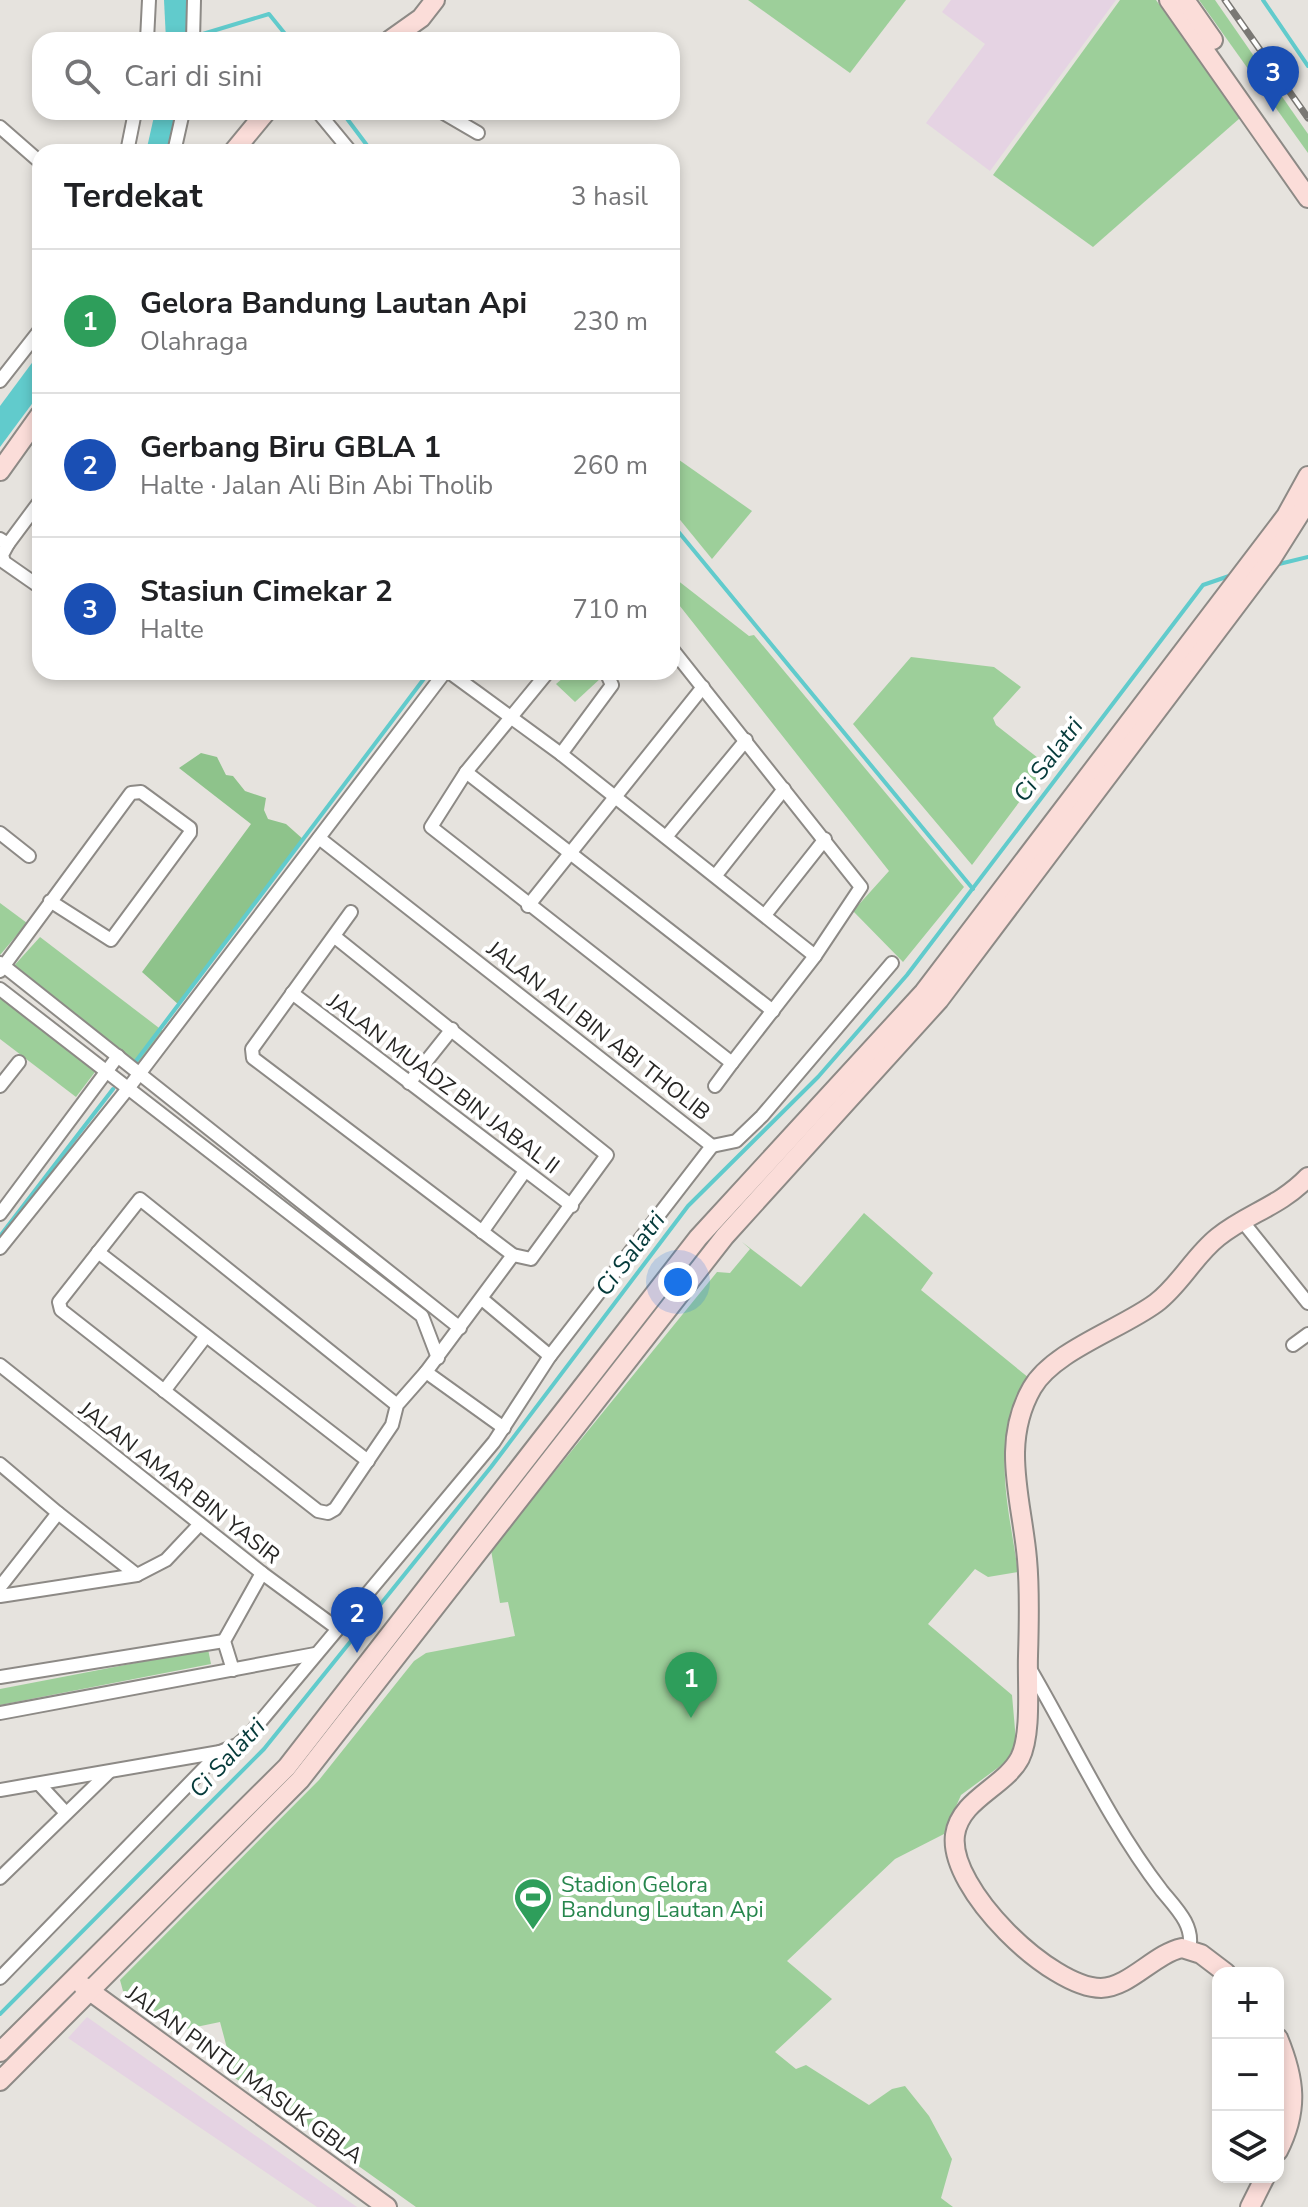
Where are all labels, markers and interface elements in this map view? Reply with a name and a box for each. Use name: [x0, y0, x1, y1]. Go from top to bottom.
search box: [32, 32, 680, 120]
pin: 3: [1247, 46, 1299, 112]
icon: search: [60, 54, 104, 98]
text: Cari di sini: [124, 56, 263, 97]
text: Terdekat: [64, 173, 202, 219]
text: 3 hasil: [571, 179, 648, 214]
text: Gelora Bandung Lautan Api: [140, 283, 527, 324]
text: 1: [82, 304, 98, 339]
text: 230 m: [572, 304, 648, 339]
text: Olahraga: [140, 324, 248, 359]
text: Gerbang Biru GBLA 1: [140, 427, 441, 468]
text: 2: [82, 448, 98, 483]
text: 260 m: [572, 448, 648, 483]
text: Halte · Jalan Ali Bin Abi Tholib: [140, 468, 493, 503]
text: Stasiun Cimekar 2: [140, 571, 393, 612]
text: 3: [82, 592, 98, 627]
text: 710 m: [572, 592, 648, 627]
text: Halte: [140, 612, 204, 647]
water label: Ci Salatri: [1006, 711, 1090, 809]
street label: JALAN ALI BIN ABI THOLIB: [480, 933, 716, 1128]
street label: JALAN MUADZ BIN JABAL II: [320, 986, 566, 1181]
water label: Ci Salatri: [588, 1205, 672, 1303]
your location: [658, 1262, 698, 1302]
street label: JALAN AMAR BIN YASIR: [72, 1394, 286, 1571]
pin: 2: [331, 1587, 383, 1653]
pin: 1: [665, 1652, 717, 1718]
water label: Ci Salatri: [182, 1711, 272, 1805]
place label: Stadion Gelora Bandung Lautan Api: [561, 1870, 764, 1925]
sports icon: Stadion Gelora Bandung Lautan Api: [512, 1876, 554, 1931]
map controls: [1212, 1967, 1284, 2183]
button: +: [1212, 1967, 1284, 2039]
street label: JALAN PINTU MASUK GBLA: [119, 1978, 369, 2171]
button: −: [1212, 2039, 1284, 2111]
button: layers: [1212, 2111, 1284, 2183]

